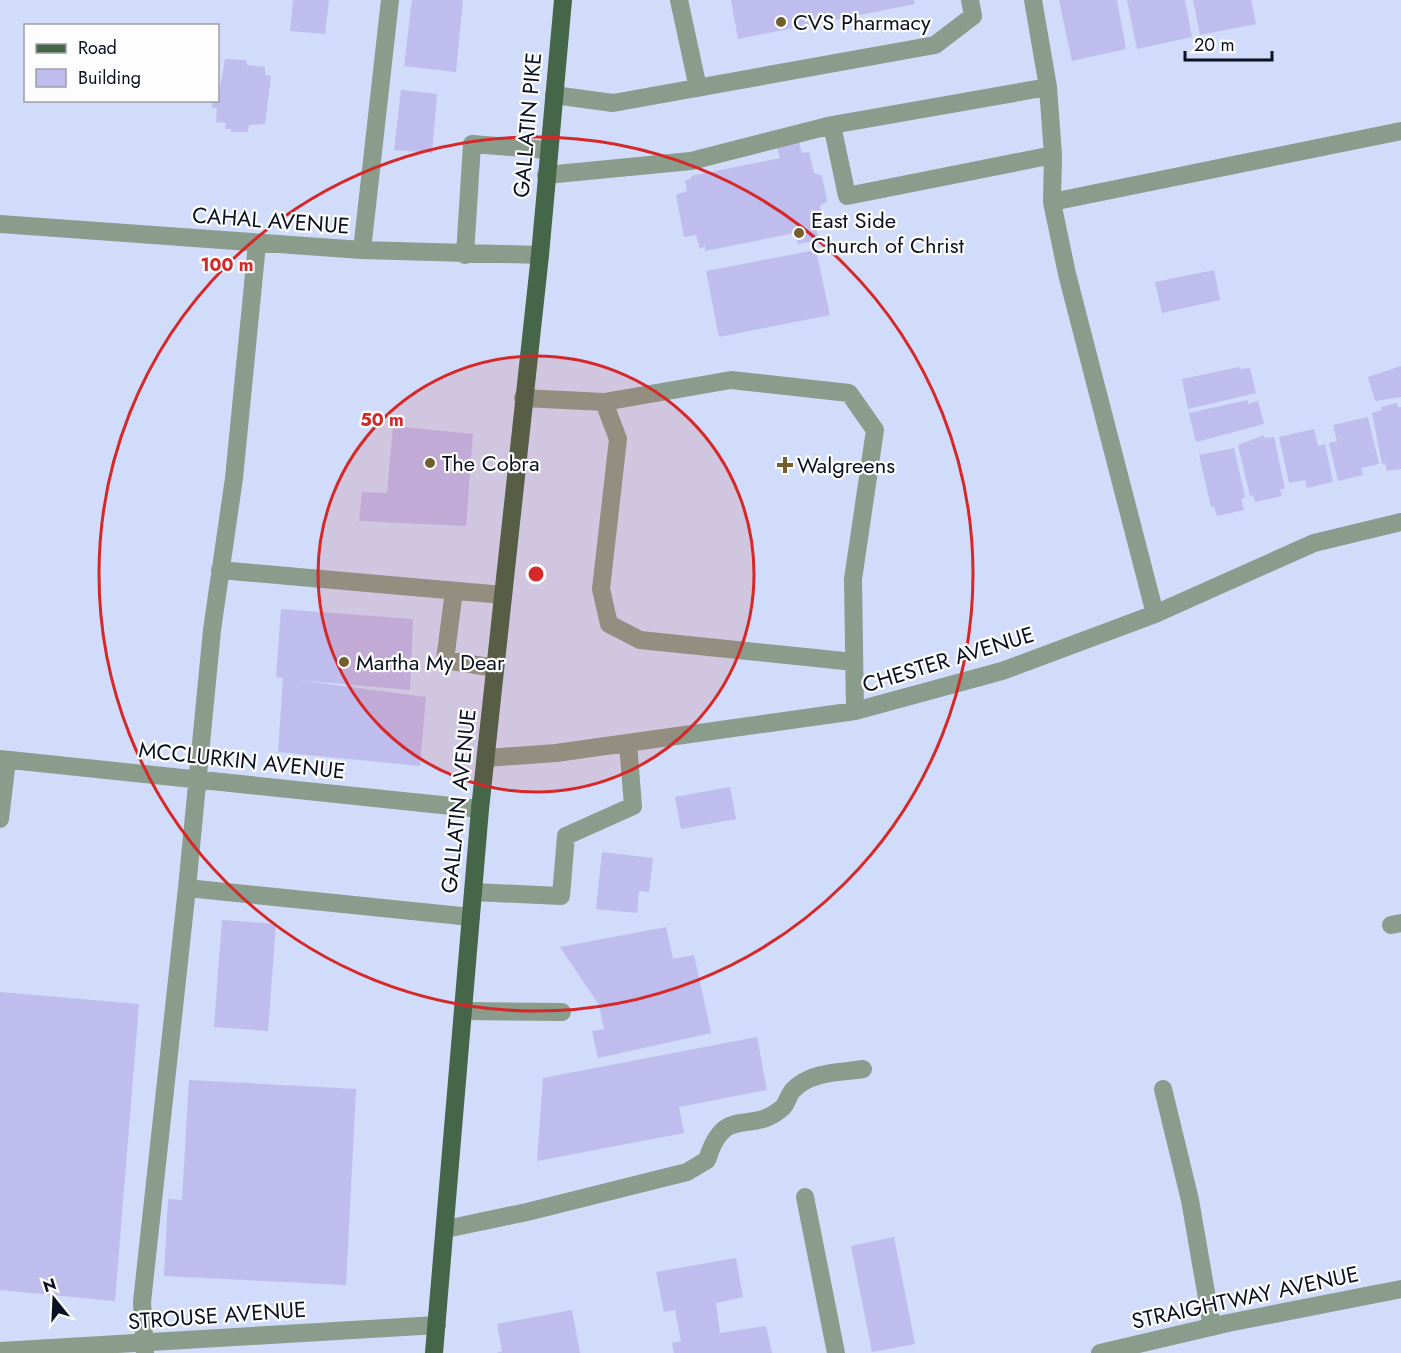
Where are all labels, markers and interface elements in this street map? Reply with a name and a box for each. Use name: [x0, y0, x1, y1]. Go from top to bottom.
place label: CVS Pharmacy: [793, 6, 931, 38]
marker: CVS Pharmacy: [774, 15, 788, 29]
legend: [24, 24, 219, 102]
scale bar: [1185, 24, 1272, 62]
text: 20 m: [1194, 32, 1234, 58]
text: Road: [78, 35, 117, 61]
street label: GALLATIN PIKE: [505, 51, 549, 199]
text: Building: [78, 65, 141, 91]
street label: CAHAL AVENUE: [191, 199, 351, 241]
place label: East Side Church of Christ: [811, 204, 965, 261]
marker: East Side Church of Christ: [792, 226, 806, 240]
text: 100 m: [200, 252, 254, 278]
text: 50 m: [360, 407, 404, 433]
place label: The Cobra: [442, 447, 539, 479]
place label: Walgreens: [797, 449, 895, 481]
marker: The Cobra: [423, 456, 437, 470]
marker: Walgreens: [778, 458, 792, 472]
centre of rings: [526, 564, 546, 584]
street label: CHESTER AVENUE: [858, 618, 1038, 700]
place label: Martha My Dear: [356, 646, 505, 678]
marker: Martha My Dear: [337, 655, 351, 669]
street label: GALLATIN AVENUE: [432, 707, 484, 895]
street label: MCCLURKIN AVENUE: [137, 733, 347, 787]
street label: STRAIGHTWAY AVENUE: [1128, 1257, 1362, 1337]
north arrow: [24, 1269, 84, 1329]
text: N: [40, 1272, 59, 1298]
street label: STROUSE AVENUE: [127, 1293, 307, 1337]

